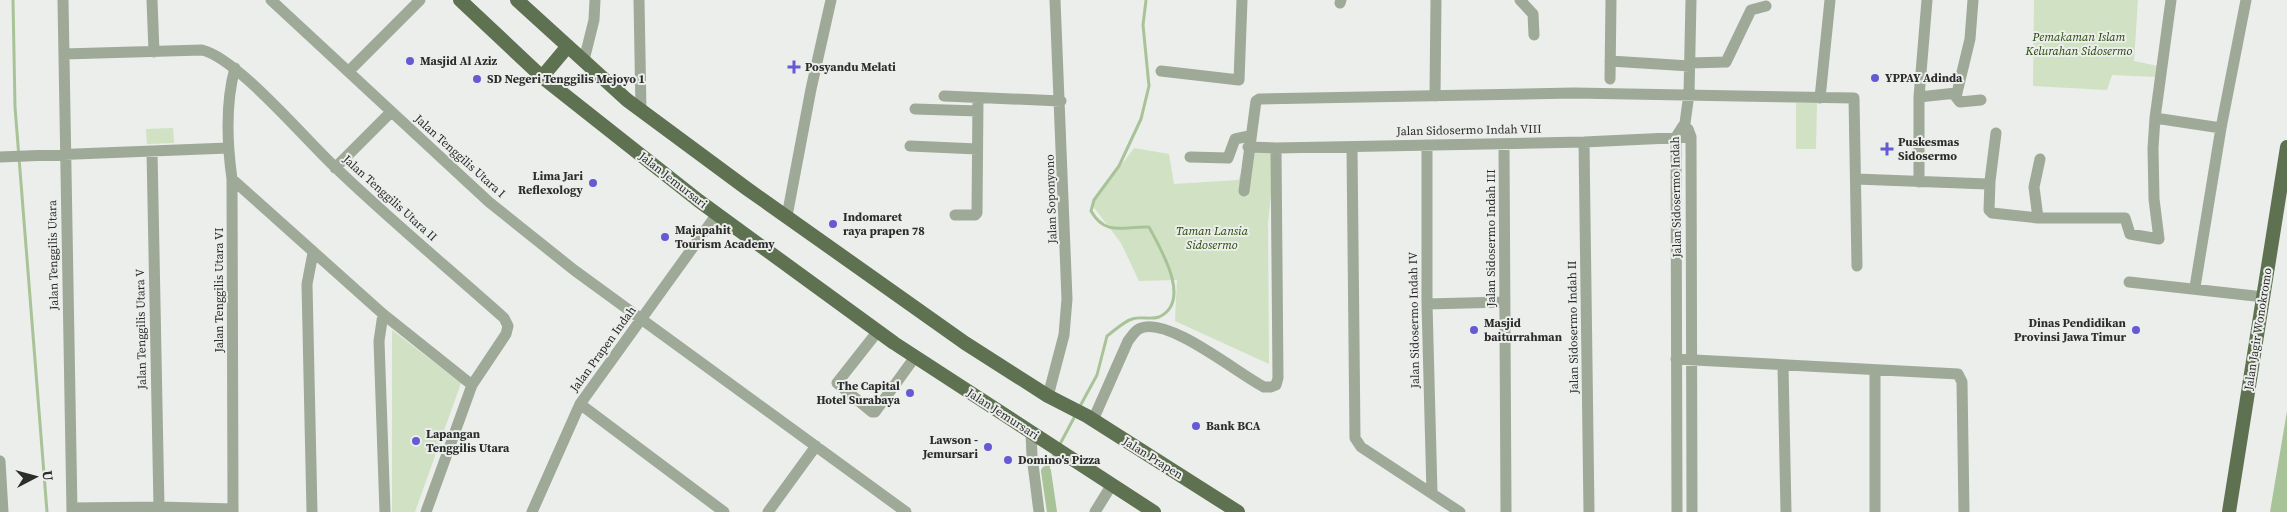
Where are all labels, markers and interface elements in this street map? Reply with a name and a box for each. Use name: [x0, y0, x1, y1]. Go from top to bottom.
park label: Pemakaman Islam Kelurahan Sidosermo: [2025, 29, 2133, 59]
place label: Masjid Al Aziz: [420, 53, 498, 69]
marker: Masjid Al Aziz: [404, 55, 416, 67]
place label: Posyandu Melati: [805, 59, 896, 75]
marker: Posyandu Melati: [787, 60, 801, 74]
place label: YPPAY Adinda: [1885, 70, 1963, 86]
place label: SD Negeri Tenggilis Mejoyo 1: [487, 71, 645, 87]
marker: YPPAY Adinda: [1869, 72, 1881, 84]
marker: SD Negeri Tenggilis Mejoyo 1: [471, 73, 483, 85]
street label: Jalan Tenggilis Utara I: [410, 110, 509, 201]
street label: Jalan Sidosermo Indah VIII: [1395, 121, 1542, 139]
place label: Puskesmas Sidosermo: [1898, 134, 1960, 164]
street label: Jalan Sidosermo Indah: [1667, 136, 1685, 259]
marker: Puskesmas Sidosermo: [1880, 142, 1894, 156]
street label: Jalan Jemursari: [635, 148, 711, 212]
street label: Jalan Tenggilis Utara II: [339, 151, 441, 245]
street label: Jalan Soponyono: [1041, 154, 1061, 245]
place label: Lima Jari Reflexology: [518, 168, 584, 198]
street label: Jalan Sidosermo Indah III: [1483, 169, 1499, 308]
marker: Lima Jari Reflexology: [587, 177, 599, 189]
street label: Jalan Tenggilis Utara: [44, 199, 62, 311]
place label: Indomaret raya prapen 78: [843, 209, 925, 239]
marker: Indomaret raya prapen 78: [827, 218, 839, 230]
place label: Majapahit Tourism Academy: [675, 222, 775, 252]
park label: Taman Lansia Sidosermo: [1176, 223, 1249, 253]
street label: Jalan Tenggilis Utara VI: [211, 228, 227, 353]
marker: Majapahit Tourism Academy: [659, 231, 671, 243]
street label: Jalan Sidosermo Indah IV: [1405, 252, 1423, 389]
street label: Jalan Sidosermo Indah II: [1564, 260, 1582, 395]
street label: Jalan Jagir Wonokromo: [2240, 266, 2276, 392]
street label: Jalan Tenggilis Utara V: [132, 269, 150, 390]
street label: Jalan Prapen Indah: [566, 303, 640, 396]
place label: Masjid baiturrahman: [1484, 315, 1563, 345]
place label: Dinas Pendidikan Provinsi Jawa Timur: [2014, 315, 2127, 345]
marker: Masjid baiturrahman: [1468, 324, 1480, 336]
marker: Dinas Pendidikan Provinsi Jawa Timur: [2130, 324, 2142, 336]
place label: The Capital Hotel Surabaya: [816, 378, 901, 408]
street label: Jalan Jemursari: [963, 384, 1042, 443]
marker: The Capital Hotel Surabaya: [904, 387, 916, 399]
place label: Bank BCA: [1206, 418, 1261, 434]
marker: Bank BCA: [1190, 420, 1202, 432]
place label: Lapangan Tenggilis Utara: [426, 426, 510, 456]
place label: Lawson - Jemursari: [922, 432, 978, 462]
street label: Jalan Prapen: [1119, 433, 1186, 483]
marker: Lapangan Tenggilis Utara: [410, 435, 422, 447]
marker: Lawson - Jemursari: [982, 441, 994, 453]
north arrow: [10, 452, 60, 502]
place label: Domino's Pizza: [1018, 452, 1101, 468]
marker: Domino's Pizza: [1002, 454, 1014, 466]
text: U: [37, 470, 58, 482]

